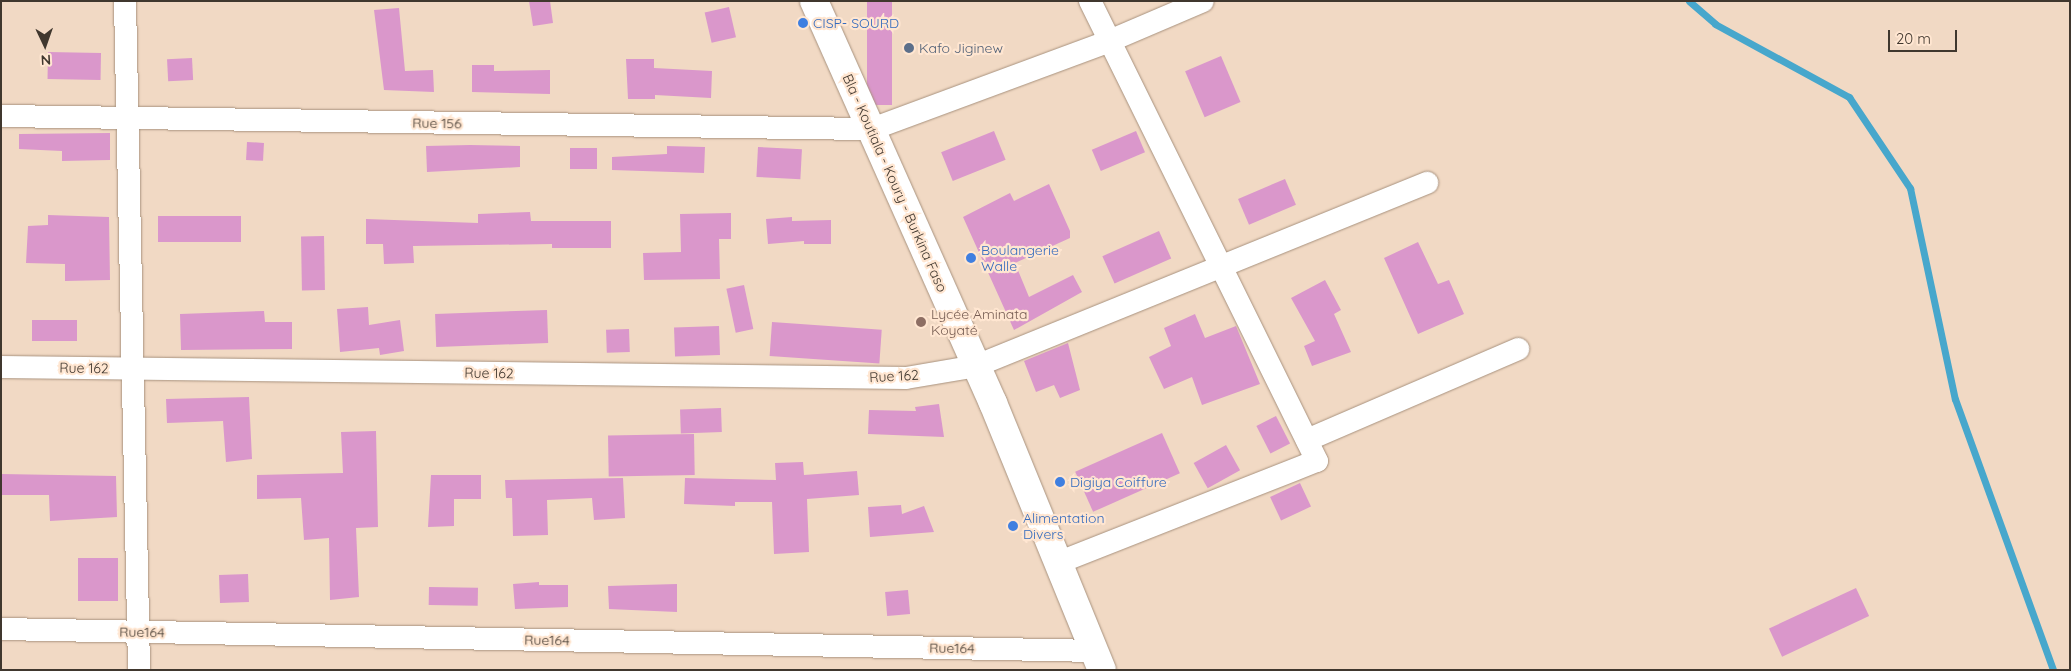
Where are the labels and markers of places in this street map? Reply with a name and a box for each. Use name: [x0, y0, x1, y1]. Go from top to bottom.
place label: CISP- SOURD: [813, 15, 899, 31]
marker: CISP- SOURD: [797, 17, 809, 29]
place label: Kafo Jiginew: [919, 40, 1003, 56]
marker: Kafo Jiginew: [903, 42, 915, 54]
place label: Boulangerie Walle: [981, 242, 1059, 274]
marker: Boulangerie Walle: [965, 252, 977, 264]
place label: Lycée Aminata Koyaté: [931, 306, 1028, 338]
marker: Lycée Aminata Koyaté: [915, 316, 927, 328]
place label: Digiya Coiffure: [1070, 474, 1167, 490]
marker: Digiya Coiffure: [1054, 476, 1066, 488]
place label: Alimentation Divers: [1023, 510, 1105, 542]
marker: Alimentation Divers: [1007, 520, 1019, 532]

